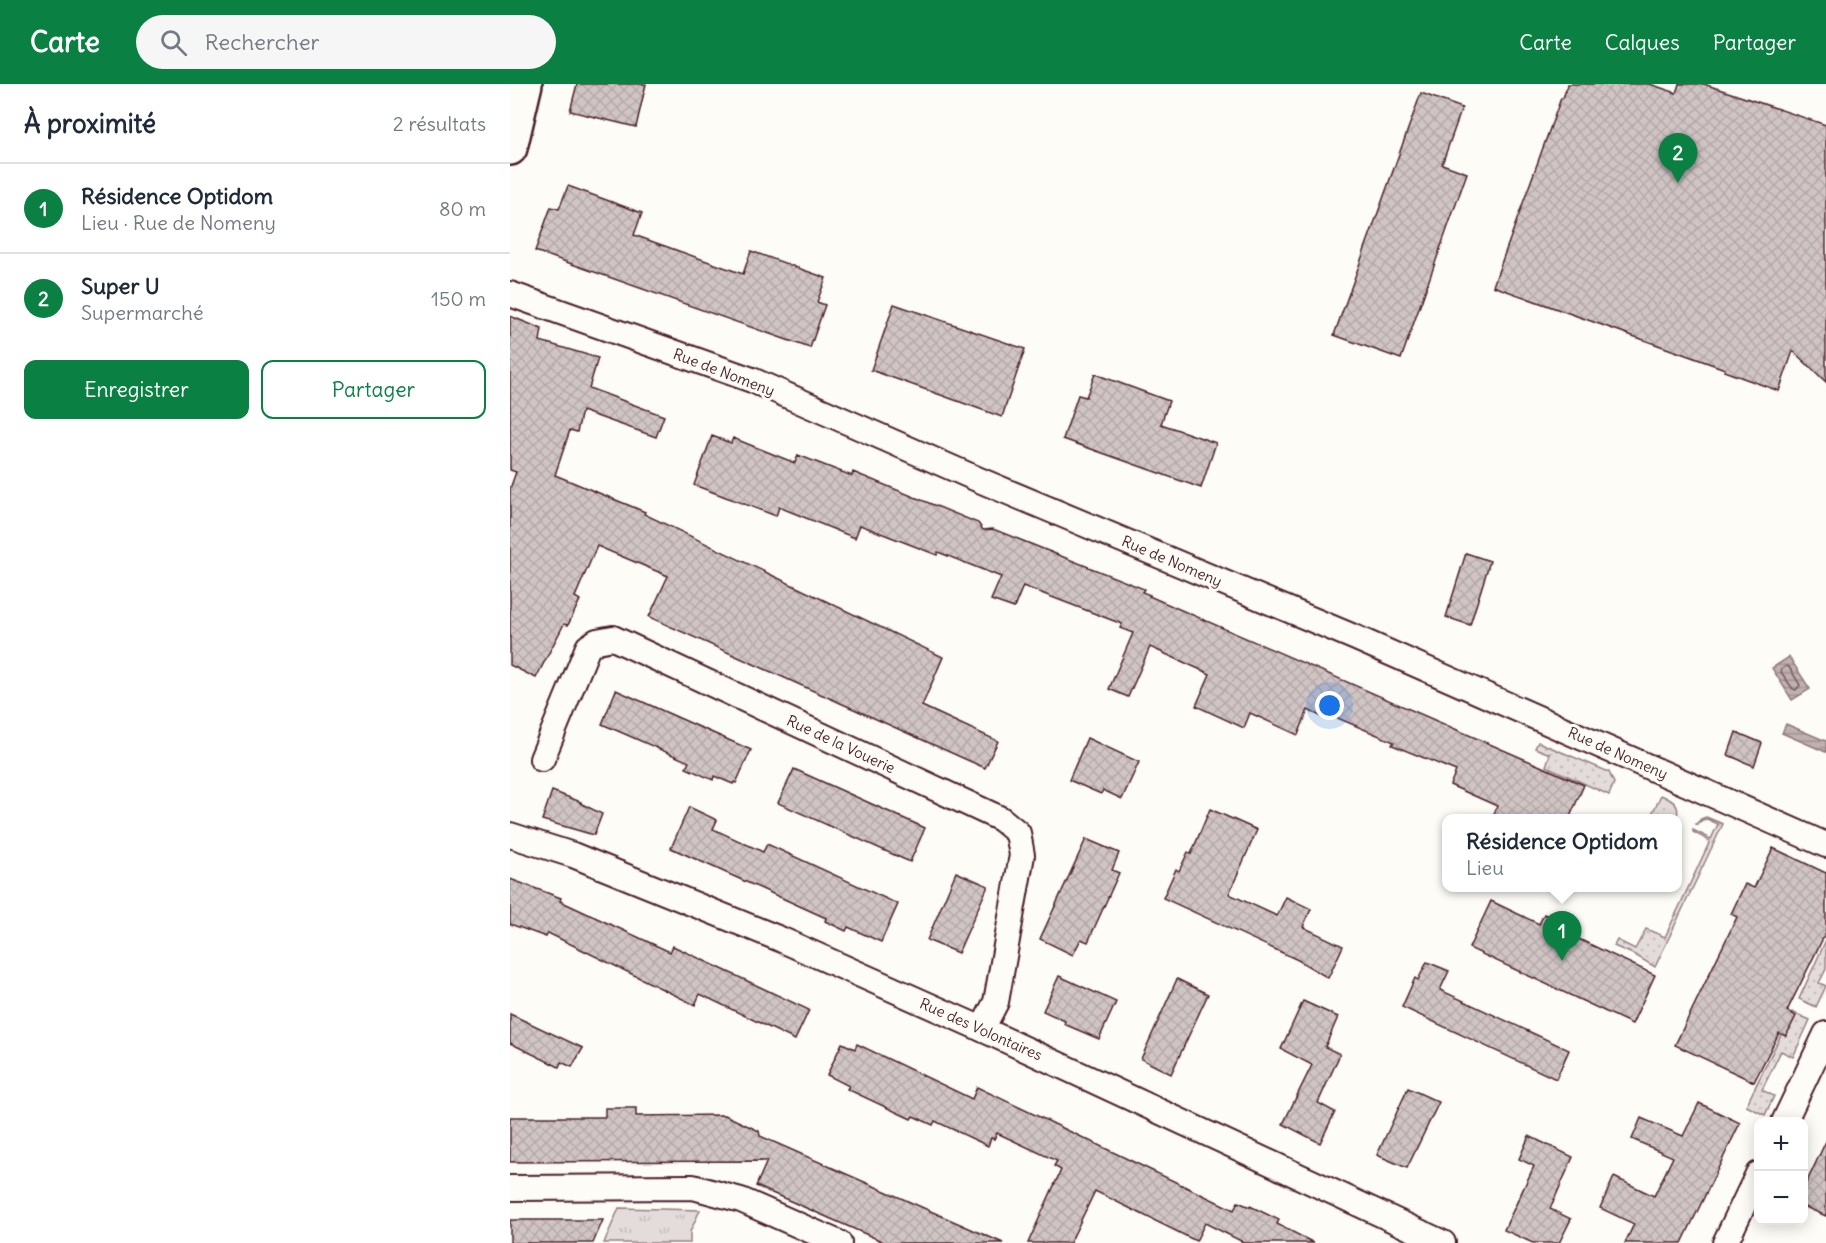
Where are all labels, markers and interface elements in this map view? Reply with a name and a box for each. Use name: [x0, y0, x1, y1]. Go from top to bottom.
search box: [136, 15, 556, 69]
text: Carte: [30, 24, 100, 60]
icon: search: [157, 26, 190, 59]
text: Rechercher: [205, 28, 320, 56]
text: Carte: [1519, 29, 1572, 56]
text: Calques: [1605, 29, 1680, 56]
text: Partager: [1713, 29, 1796, 56]
text: À proximité: [24, 107, 156, 140]
text: 2 résultats: [393, 111, 486, 136]
pin: 2: [1658, 134, 1698, 183]
text: Résidence Optidom: [81, 182, 273, 210]
text: 1: [40, 196, 47, 221]
text: 80 m: [439, 196, 486, 221]
text: Lieu · Rue de Nomeny: [81, 210, 276, 235]
text: Super U: [81, 272, 160, 300]
text: 2: [38, 286, 49, 311]
text: 150 m: [431, 286, 486, 311]
text: Supermarché: [81, 300, 204, 325]
street label: Rue de Nomeny: [671, 344, 777, 400]
button: Enregistrer: [24, 360, 249, 419]
button: Partager: [261, 360, 486, 419]
street label: Rue de Nomeny: [1119, 531, 1225, 591]
your location: [1315, 691, 1344, 720]
street label: Rue de la Vouerie: [784, 711, 898, 777]
street label: Rue de Nomeny: [1565, 723, 1671, 783]
popup: [1442, 814, 1682, 892]
text: Résidence Optidom: [1466, 827, 1658, 855]
text: Lieu: [1466, 855, 1504, 880]
pin: 1: [1542, 912, 1582, 961]
street label: Rue des Volontaires: [917, 993, 1045, 1065]
map controls: [1754, 1117, 1808, 1225]
button: +: [1754, 1117, 1808, 1171]
button: −: [1754, 1171, 1808, 1225]

